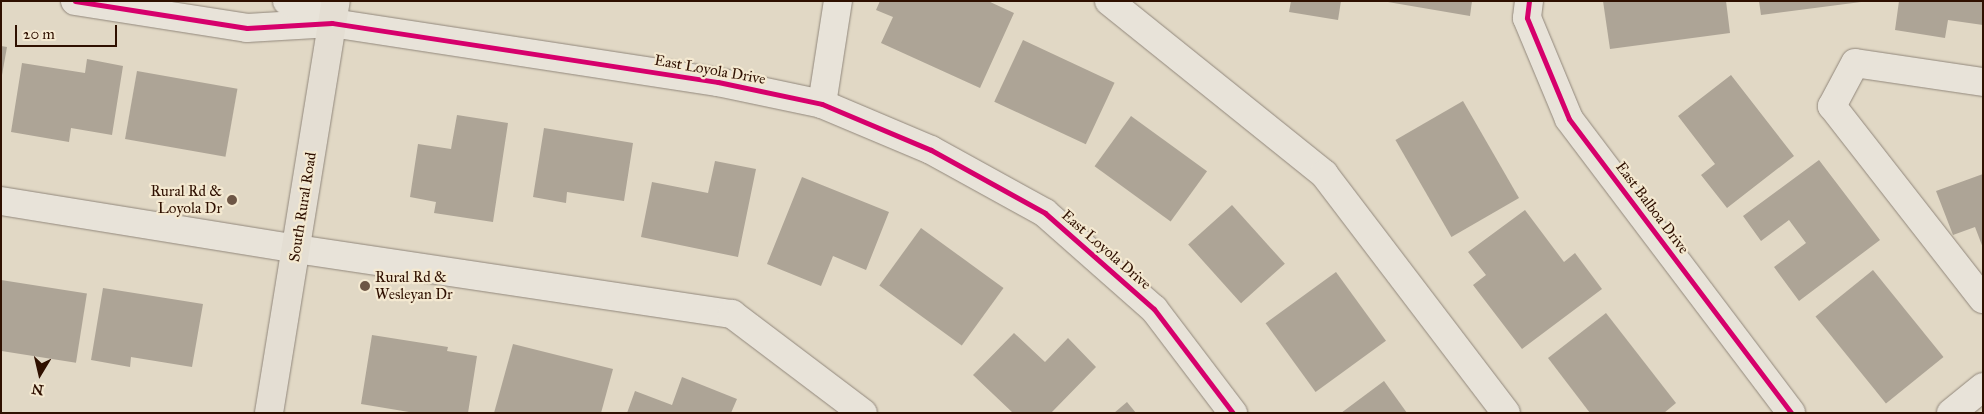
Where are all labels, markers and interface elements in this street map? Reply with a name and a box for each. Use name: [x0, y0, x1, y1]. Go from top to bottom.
scale bar: [18, 15, 120, 47]
text: 20 m: [23, 25, 55, 43]
street label: East Loyola Drive: [653, 51, 767, 89]
street label: South Rural Road: [285, 151, 321, 263]
street label: East Balboa Drive: [1612, 158, 1692, 258]
place label: Rural Rd & Loyola Dr: [150, 182, 222, 217]
marker: Rural Rd & Loyola Dr: [226, 194, 238, 206]
street label: East Loyola Drive: [1058, 206, 1154, 294]
place label: Rural Rd & Wesleyan Dr: [375, 268, 453, 303]
marker: Rural Rd & Wesleyan Dr: [359, 280, 371, 292]
north arrow: [15, 349, 65, 399]
text: N: [30, 380, 45, 399]

